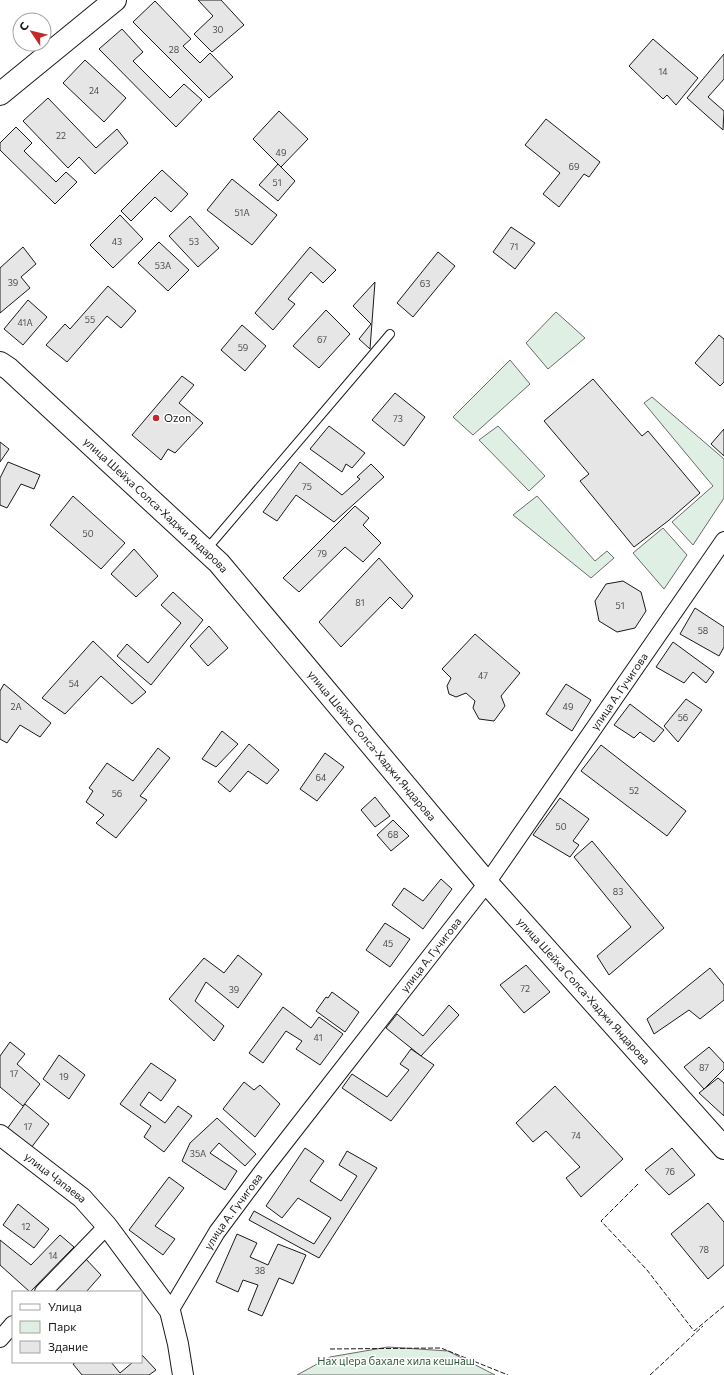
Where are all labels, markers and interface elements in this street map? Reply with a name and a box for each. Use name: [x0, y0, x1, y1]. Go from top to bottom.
north arrow: [12, 12, 52, 52]
text: С: [16, 19, 31, 33]
house number: 30: [212, 24, 224, 35]
house number: 28: [169, 44, 179, 55]
house number: 14: [658, 66, 668, 77]
house number: 24: [89, 85, 100, 96]
house number: 22: [56, 130, 66, 141]
house number: 49: [276, 147, 286, 158]
house number: 69: [569, 161, 579, 172]
house number: 51: [272, 177, 282, 188]
house number: 51А: [234, 207, 250, 218]
house number: 43: [112, 236, 122, 247]
house number: 53: [189, 236, 199, 247]
house number: 71: [510, 241, 518, 252]
house number: 53А: [155, 260, 171, 271]
house number: 39: [8, 277, 18, 288]
house number: 63: [420, 278, 430, 289]
house number: 55: [85, 314, 95, 325]
house number: 41А: [17, 317, 33, 328]
house number: 67: [317, 334, 327, 345]
house number: 59: [238, 342, 248, 353]
place label: Ozon: [164, 411, 191, 424]
marker: Ozon: [151, 413, 161, 423]
house number: 73: [393, 413, 403, 424]
street label: улица Шейха Солса-Хаджи Яндарова: [81, 434, 231, 575]
house number: 75: [302, 481, 312, 492]
house number: 50: [82, 528, 94, 539]
house number: 79: [317, 548, 327, 559]
house number: 81: [355, 597, 365, 608]
house number: 51: [615, 600, 625, 611]
house number: 58: [698, 625, 708, 636]
street label: улица А. Гучигова: [588, 650, 650, 732]
street label: улица Шейха Солса-Хаджи Яндарова: [306, 667, 439, 823]
house number: 47: [478, 670, 488, 681]
house number: 54: [69, 678, 80, 689]
house number: 2А: [10, 701, 22, 712]
house number: 49: [563, 701, 573, 712]
house number: 56: [678, 712, 688, 723]
house number: 64: [316, 772, 327, 783]
house number: 52: [629, 785, 639, 796]
house number: 56: [112, 788, 122, 799]
house number: 50: [555, 821, 567, 832]
house number: 68: [388, 829, 398, 840]
house number: 83: [613, 886, 623, 897]
street label: улица А. Гучигова: [398, 915, 464, 994]
street label: улица Шейха Солса-Хаджи Яндарова: [515, 915, 653, 1067]
house number: 45: [383, 938, 393, 949]
house number: 72: [520, 983, 530, 994]
house number: 39: [229, 984, 239, 995]
house number: 41: [314, 1032, 322, 1043]
house number: 87: [699, 1062, 709, 1073]
house number: 17: [10, 1068, 19, 1079]
house number: 19: [59, 1071, 69, 1082]
house number: 17: [24, 1121, 33, 1132]
house number: 74: [571, 1130, 581, 1141]
house number: 35А: [190, 1148, 206, 1159]
street label: улица Чапаева: [22, 1149, 90, 1205]
house number: 76: [665, 1166, 675, 1177]
street label: улица А. Гучигова: [201, 1171, 265, 1252]
house number: 12: [22, 1221, 30, 1232]
house number: 78: [699, 1244, 709, 1255]
house number: 14: [48, 1250, 58, 1261]
house number: 38: [255, 1265, 265, 1276]
legend: [12, 1291, 142, 1363]
text: Улица: [48, 1299, 82, 1313]
text: Парк: [48, 1319, 77, 1333]
text: Здание: [48, 1339, 88, 1353]
park label: Нах цIера бахале хила кешнаш: [317, 1354, 475, 1367]

